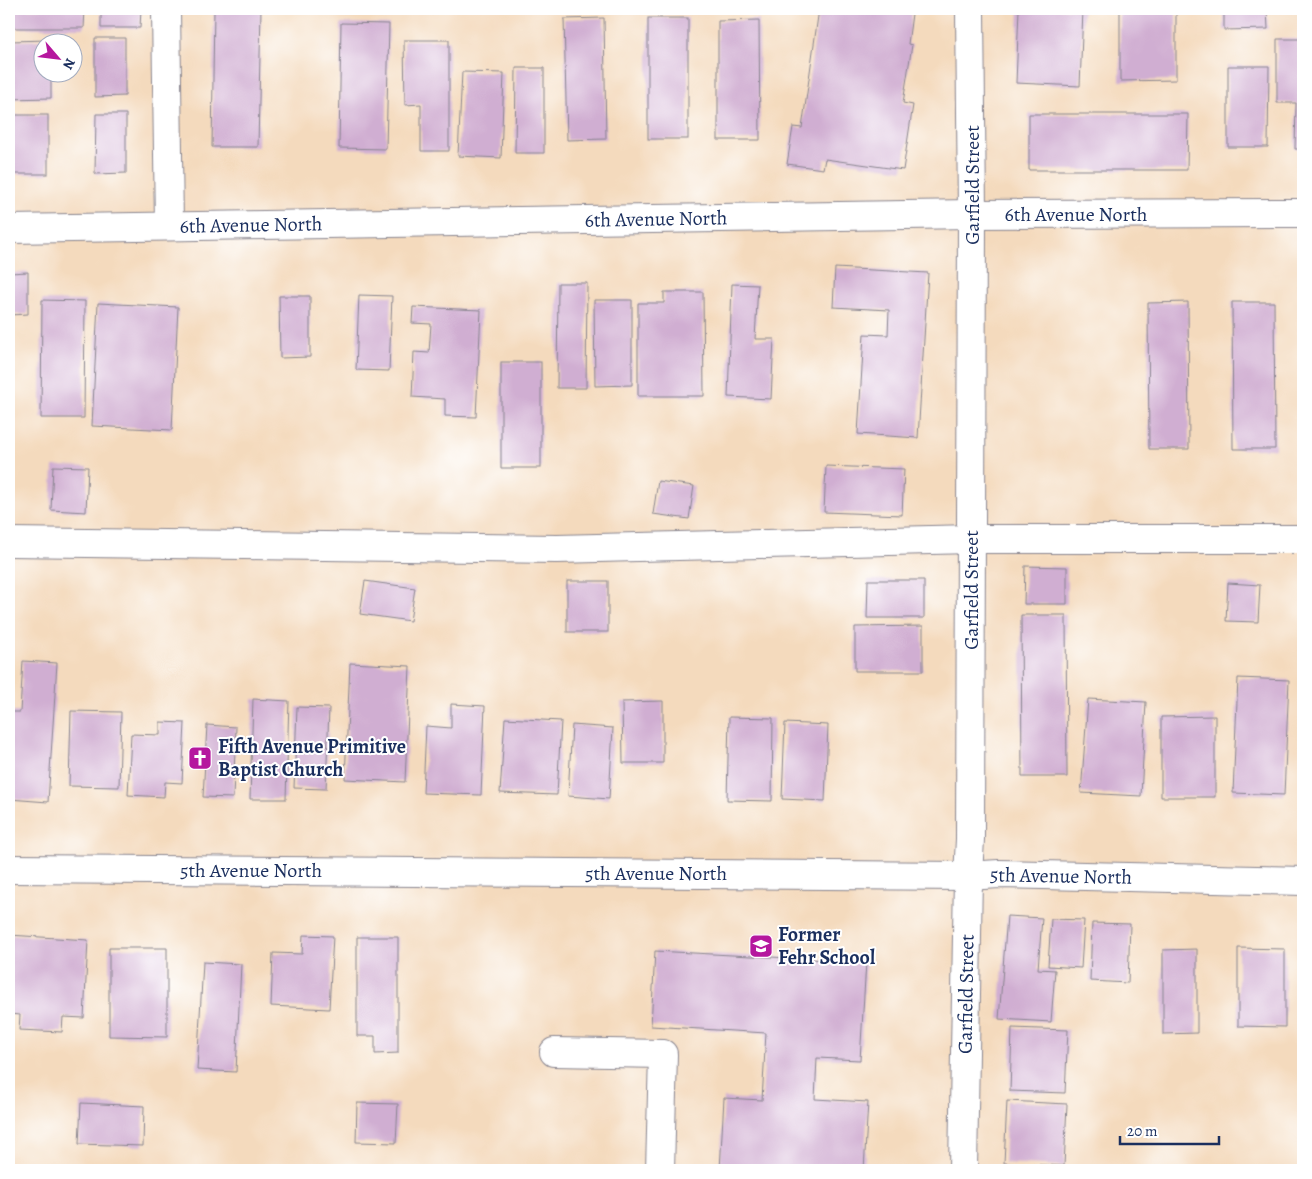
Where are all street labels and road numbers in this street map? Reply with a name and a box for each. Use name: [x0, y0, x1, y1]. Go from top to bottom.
street label: Garfield Street: [959, 125, 986, 245]
street label: 6th Avenue North: [1005, 201, 1148, 228]
street label: 6th Avenue North: [584, 204, 728, 234]
street label: 6th Avenue North: [179, 210, 323, 240]
street label: Garfield Street: [958, 530, 985, 650]
street label: 5th Avenue North: [180, 857, 322, 884]
street label: 5th Avenue North: [585, 860, 727, 887]
street label: 5th Avenue North: [990, 861, 1133, 891]
street label: Garfield Street: [951, 934, 981, 1054]

